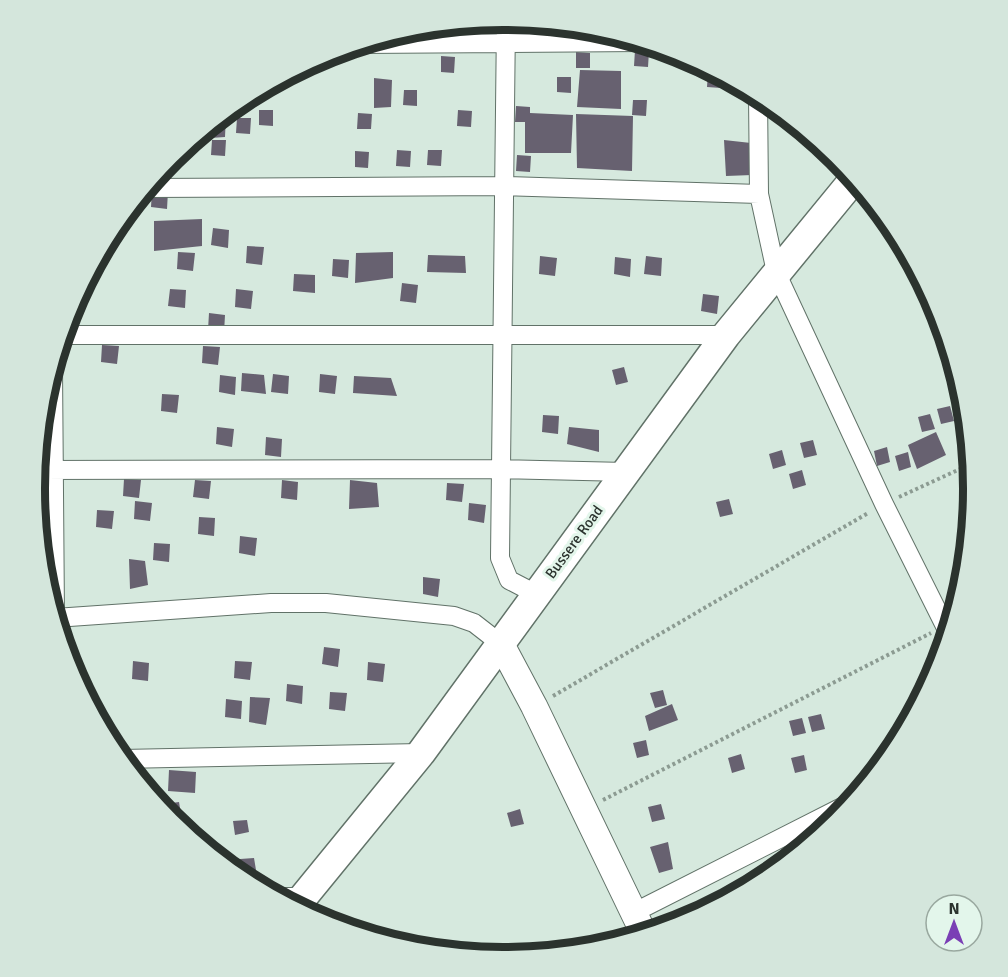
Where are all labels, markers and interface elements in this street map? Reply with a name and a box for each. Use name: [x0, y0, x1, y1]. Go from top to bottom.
street label: Bussere Road: [541, 502, 607, 582]
north arrow: [924, 893, 984, 953]
text: N: [948, 899, 960, 919]

